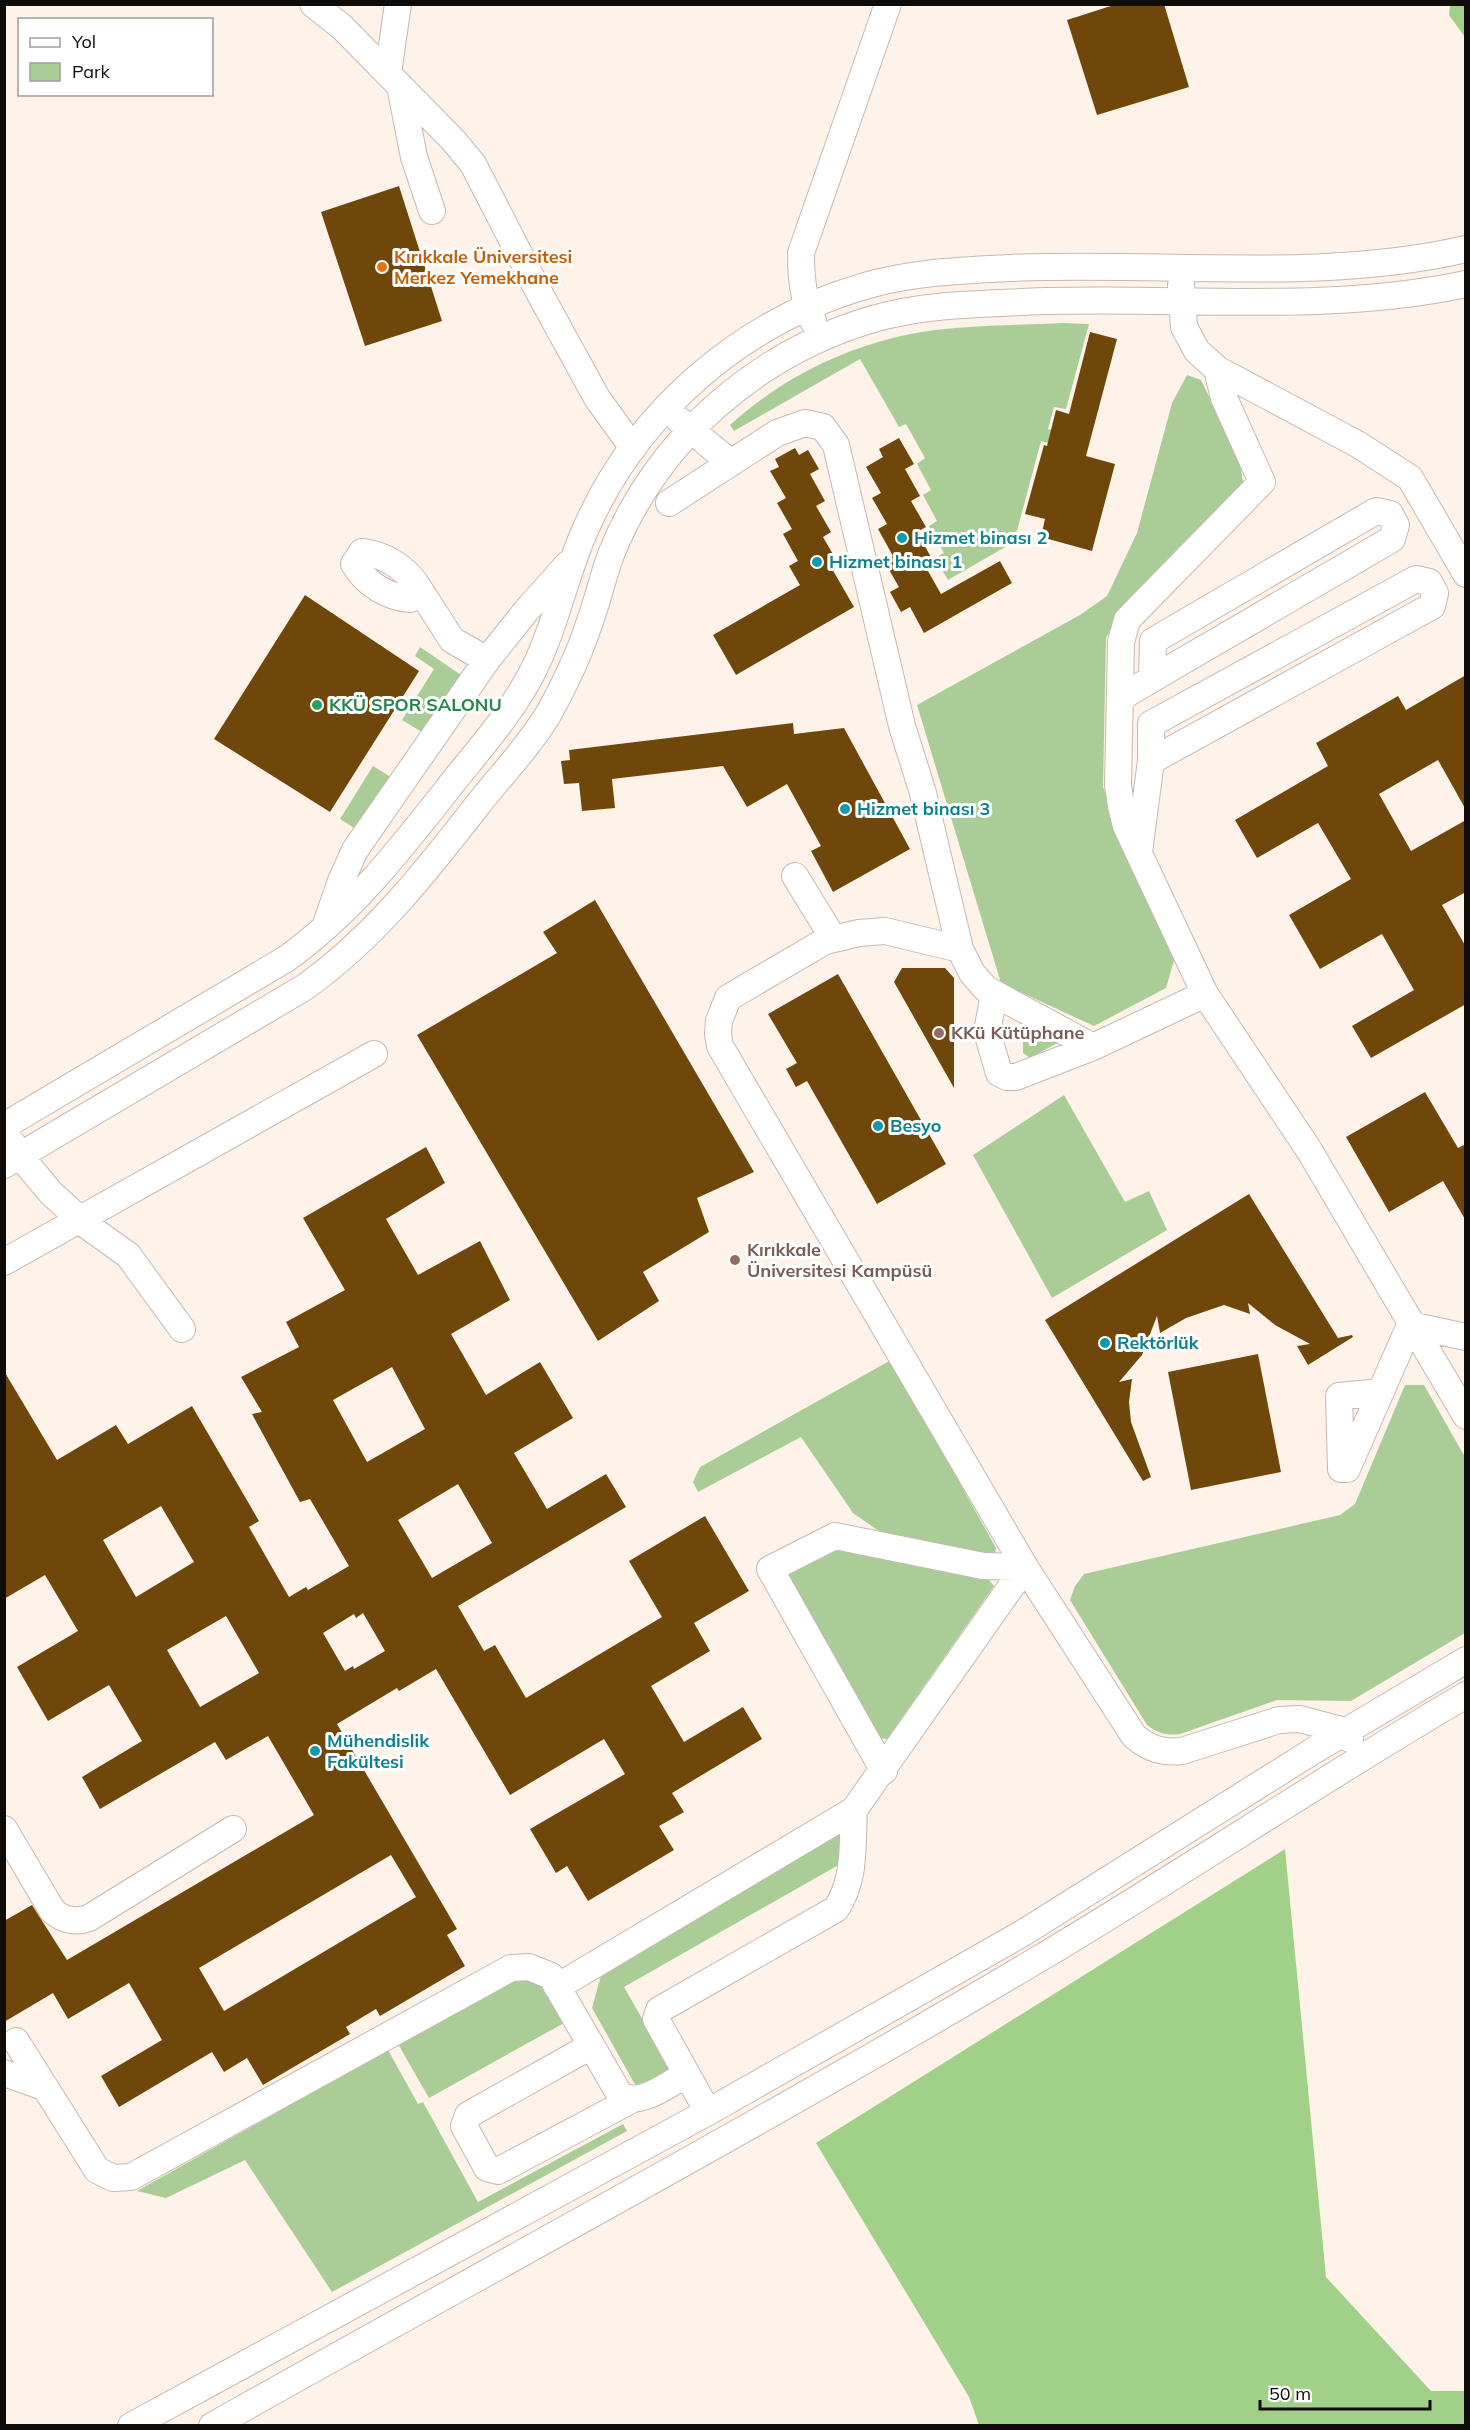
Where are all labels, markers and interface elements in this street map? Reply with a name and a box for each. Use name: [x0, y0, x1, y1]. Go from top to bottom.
legend: [18, 18, 213, 96]
text: Yol: [71, 30, 96, 53]
text: Park: [72, 60, 111, 83]
place label: Kırıkkale Üniversitesi Merkez Yemekhane: [394, 245, 572, 289]
marker: Kırıkkale Üniversitesi Merkez Yemekhane: [375, 260, 389, 274]
place label: Hizmet binası 2: [914, 526, 1047, 549]
marker: Hizmet binası 2: [895, 531, 909, 545]
place label: Hizmet binası 1: [829, 550, 962, 573]
marker: Hizmet binası 1: [810, 555, 824, 569]
place label: KKÜ SPOR SALONU: [329, 693, 502, 716]
marker: KKÜ SPOR SALONU: [310, 698, 324, 712]
place label: Hizmet binası 3: [857, 797, 990, 820]
marker: Hizmet binası 3: [838, 802, 852, 816]
place label: KKü Kütüphane: [951, 1021, 1085, 1044]
marker: KKü Kütüphane: [932, 1026, 946, 1040]
place label: Besyo: [890, 1114, 941, 1137]
marker: Besyo: [871, 1119, 885, 1133]
place label: Kırıkkale Üniversitesi Kampüsü: [747, 1238, 932, 1282]
marker: Kırıkkale Üniversitesi Kampüsü: [728, 1253, 742, 1267]
place label: Rektörlük: [1117, 1331, 1200, 1354]
marker: Rektörlük: [1098, 1336, 1112, 1350]
place label: Mühendislik Fakültesi: [327, 1729, 430, 1773]
marker: Mühendislik Fakültesi: [308, 1744, 322, 1758]
scale bar: [1260, 2373, 1430, 2411]
text: 50 m: [1269, 2382, 1311, 2405]

